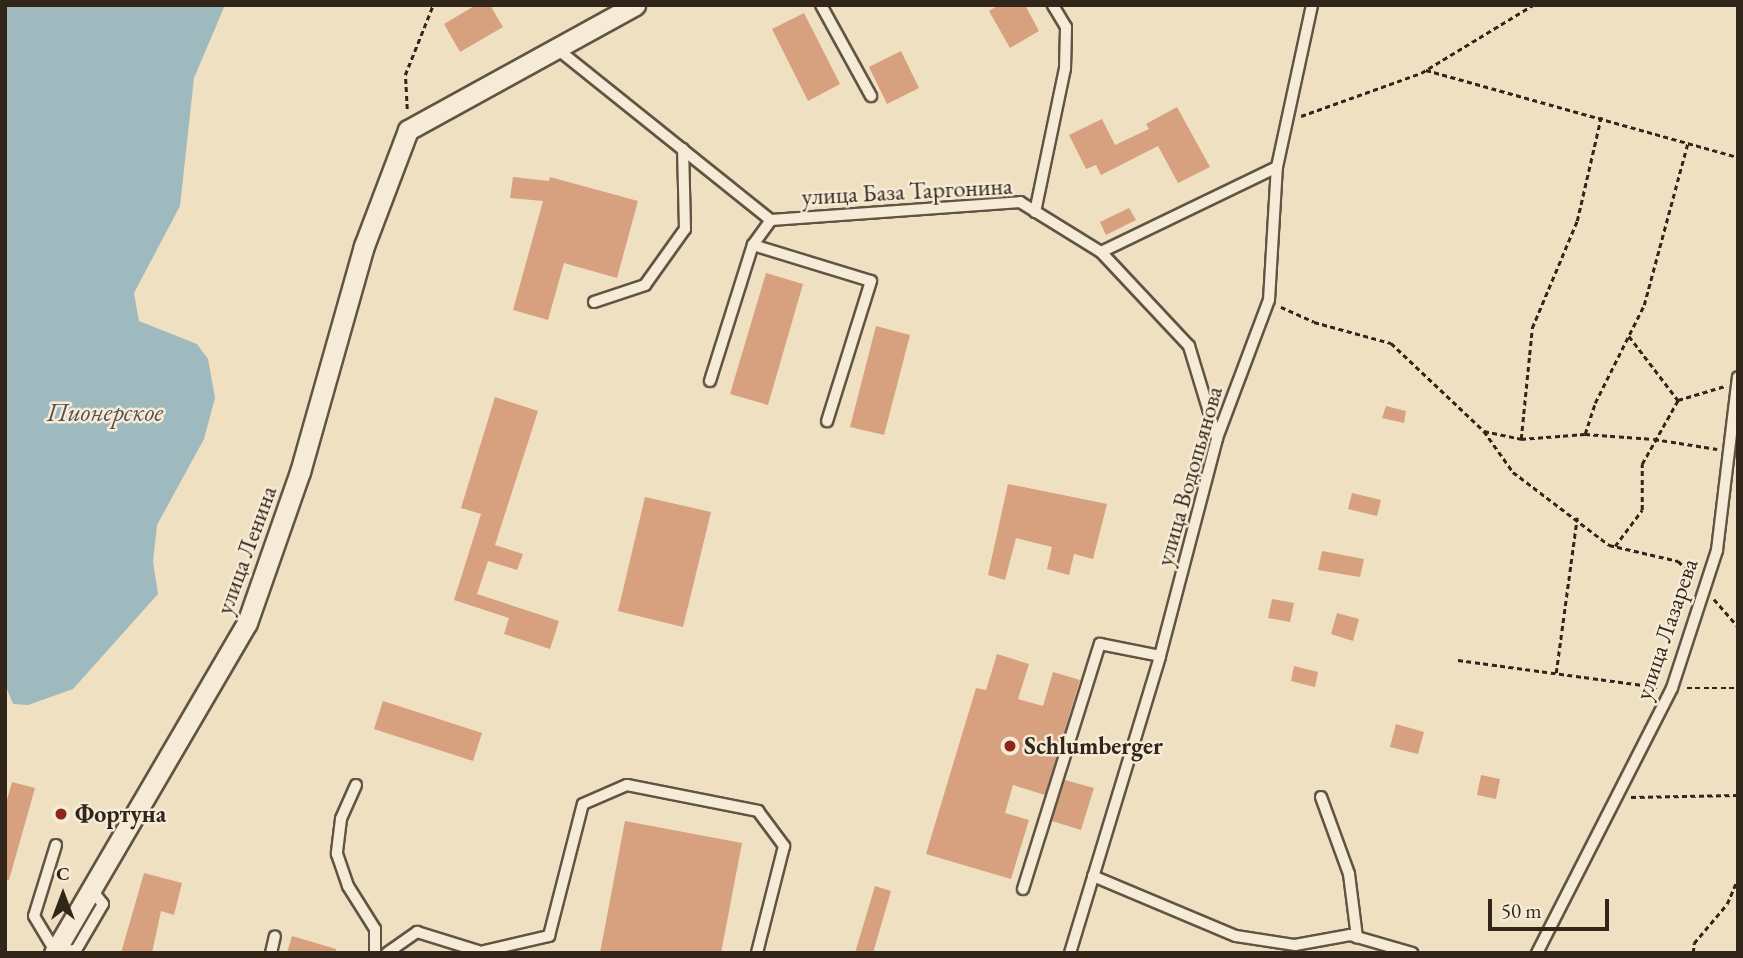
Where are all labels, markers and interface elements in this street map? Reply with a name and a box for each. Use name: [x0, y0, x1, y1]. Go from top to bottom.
street label: улица База Таргонина: [801, 171, 1013, 211]
street label: улица Водопьянова: [1150, 383, 1228, 569]
water label: Пионерское: [47, 397, 163, 429]
street label: улица Ленина: [209, 482, 283, 618]
street label: улица Лазарева: [1628, 555, 1704, 703]
place label: Schlumberger: [1024, 732, 1163, 760]
marker: Schlumberger: [1002, 738, 1018, 754]
place label: Фортуна: [75, 800, 166, 828]
marker: Фортуна: [53, 806, 69, 822]
north arrow: [28, 860, 98, 930]
text: С: [56, 861, 70, 886]
scale bar: [1491, 884, 1612, 928]
text: 50 m: [1501, 897, 1542, 924]

